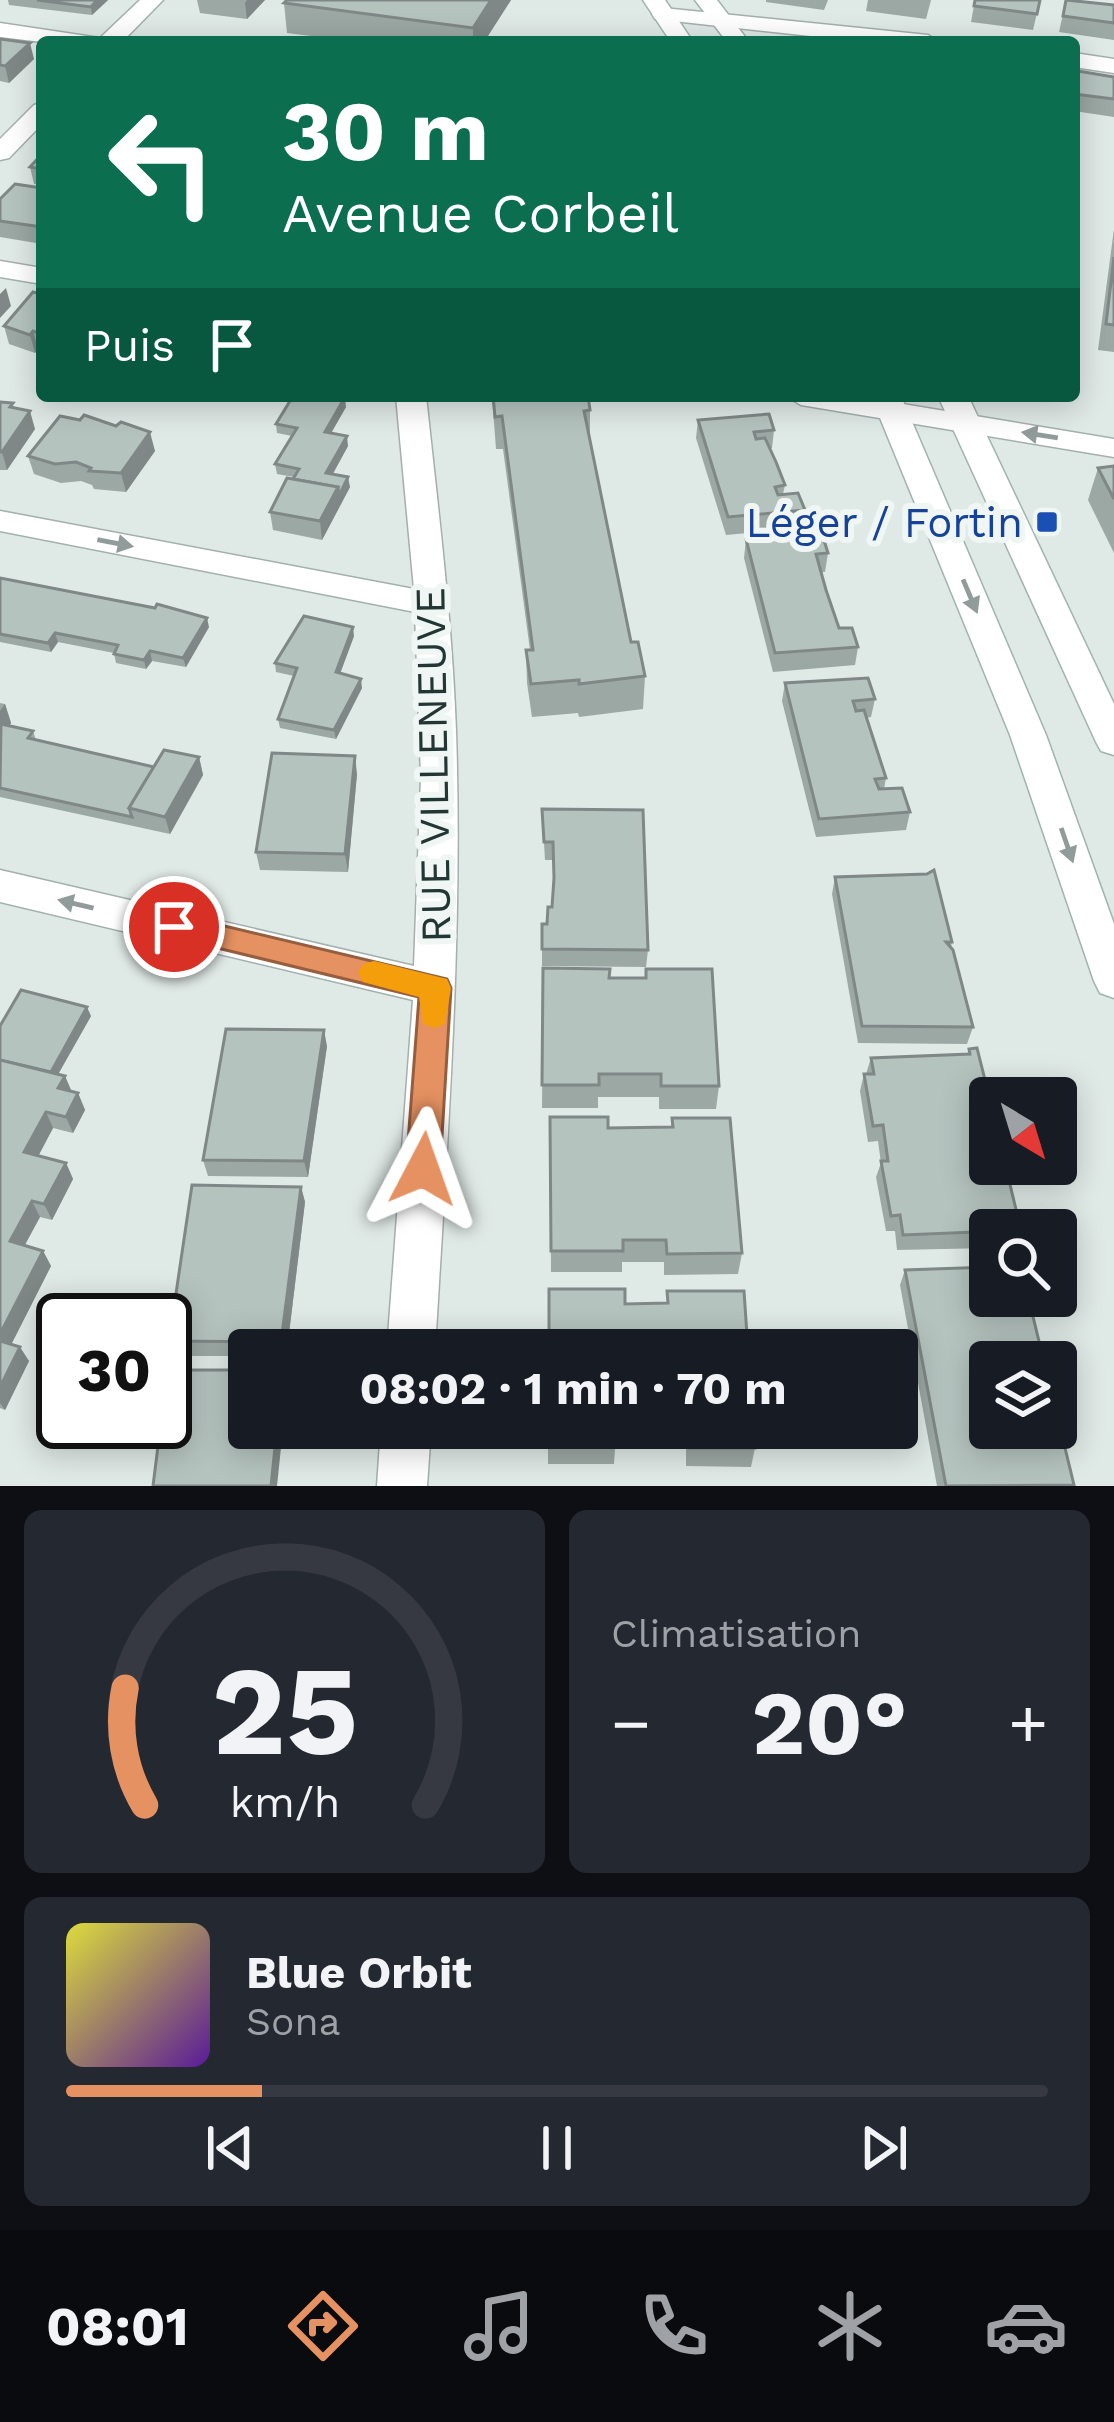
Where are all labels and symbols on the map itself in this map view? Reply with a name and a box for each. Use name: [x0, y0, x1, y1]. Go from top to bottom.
one-way arrow: [1021, 426, 1059, 444]
place label: Léger / Fortin: [745, 498, 1023, 547]
marker: Léger / Fortin: [1034, 509, 1060, 535]
one-way arrow: [97, 534, 134, 553]
one-way arrow: [961, 578, 980, 614]
street label: RUE VILLENEUVE: [405, 587, 461, 943]
one-way arrow: [1059, 827, 1077, 863]
pin: [123, 876, 225, 978]
one-way arrow: [57, 893, 95, 912]
north arrow: [969, 1077, 1077, 1185]
position arrow: [360, 1106, 486, 1232]
speed limit sign: 30: [36, 1293, 192, 1449]

